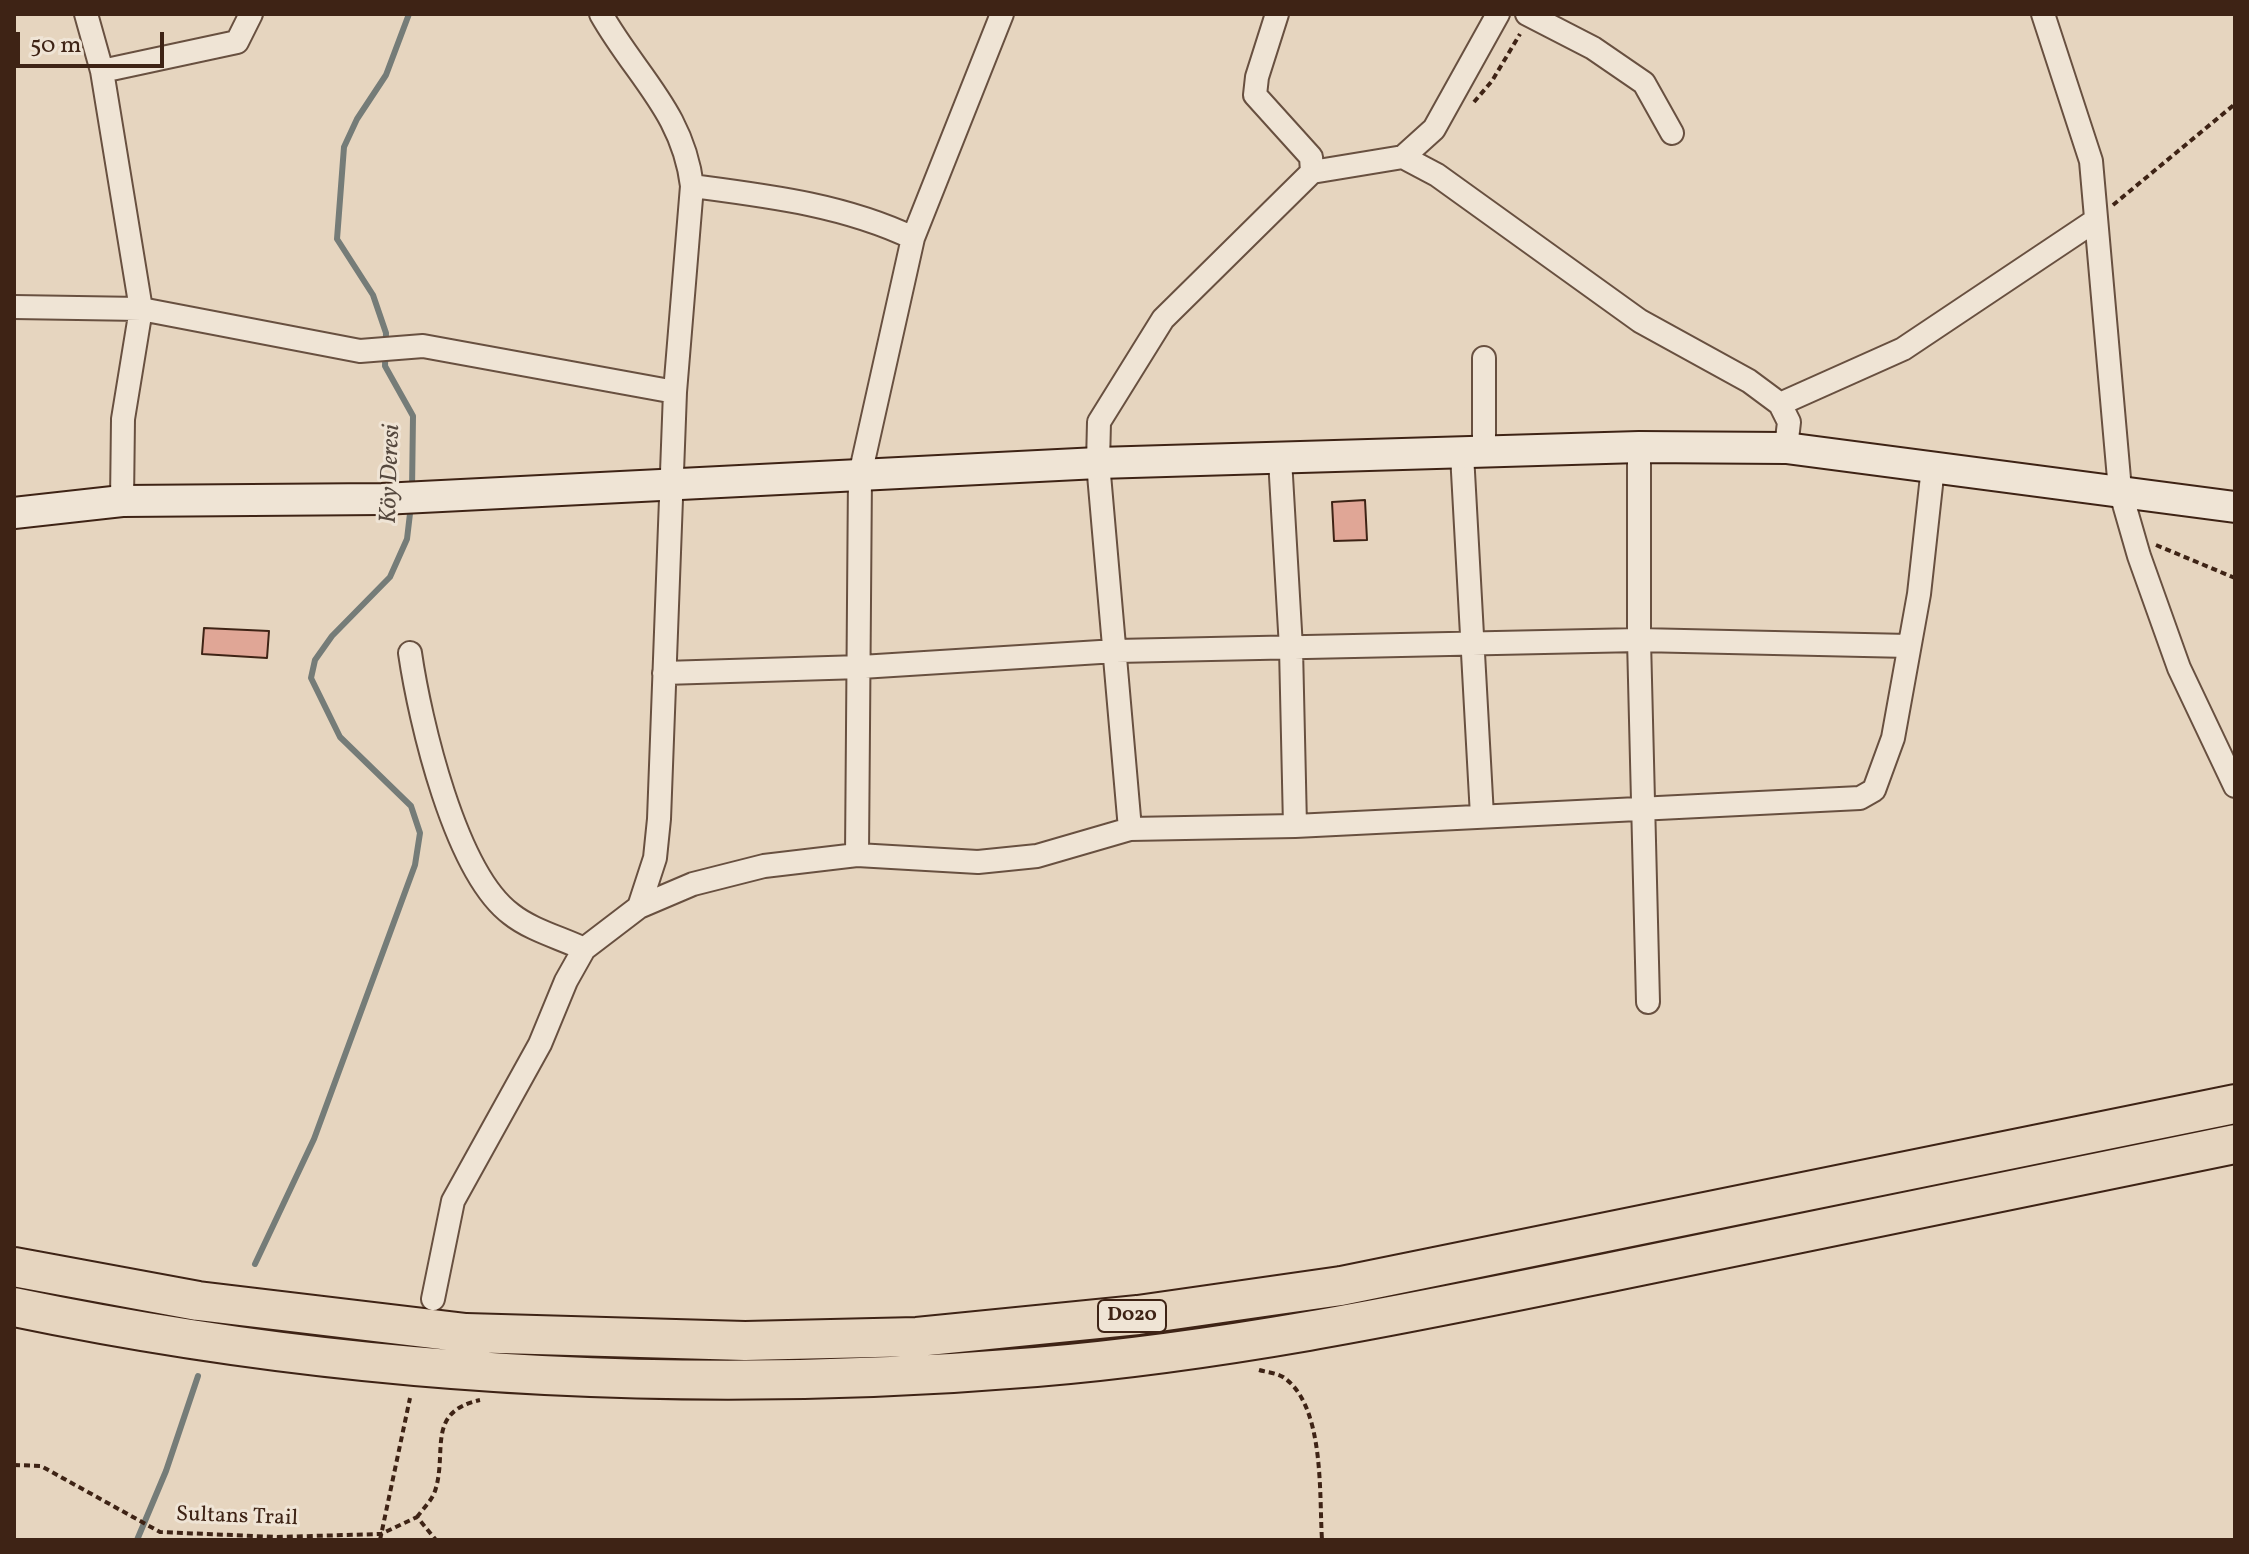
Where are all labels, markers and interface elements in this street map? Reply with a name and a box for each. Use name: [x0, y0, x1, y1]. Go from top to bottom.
scale bar: [20, 16, 168, 66]
text: 50 m: [30, 29, 82, 63]
water label: Köy Deresi: [376, 424, 408, 524]
road number: D020: [1098, 1300, 1166, 1332]
street label: Sultans Trail: [176, 1503, 298, 1533]

